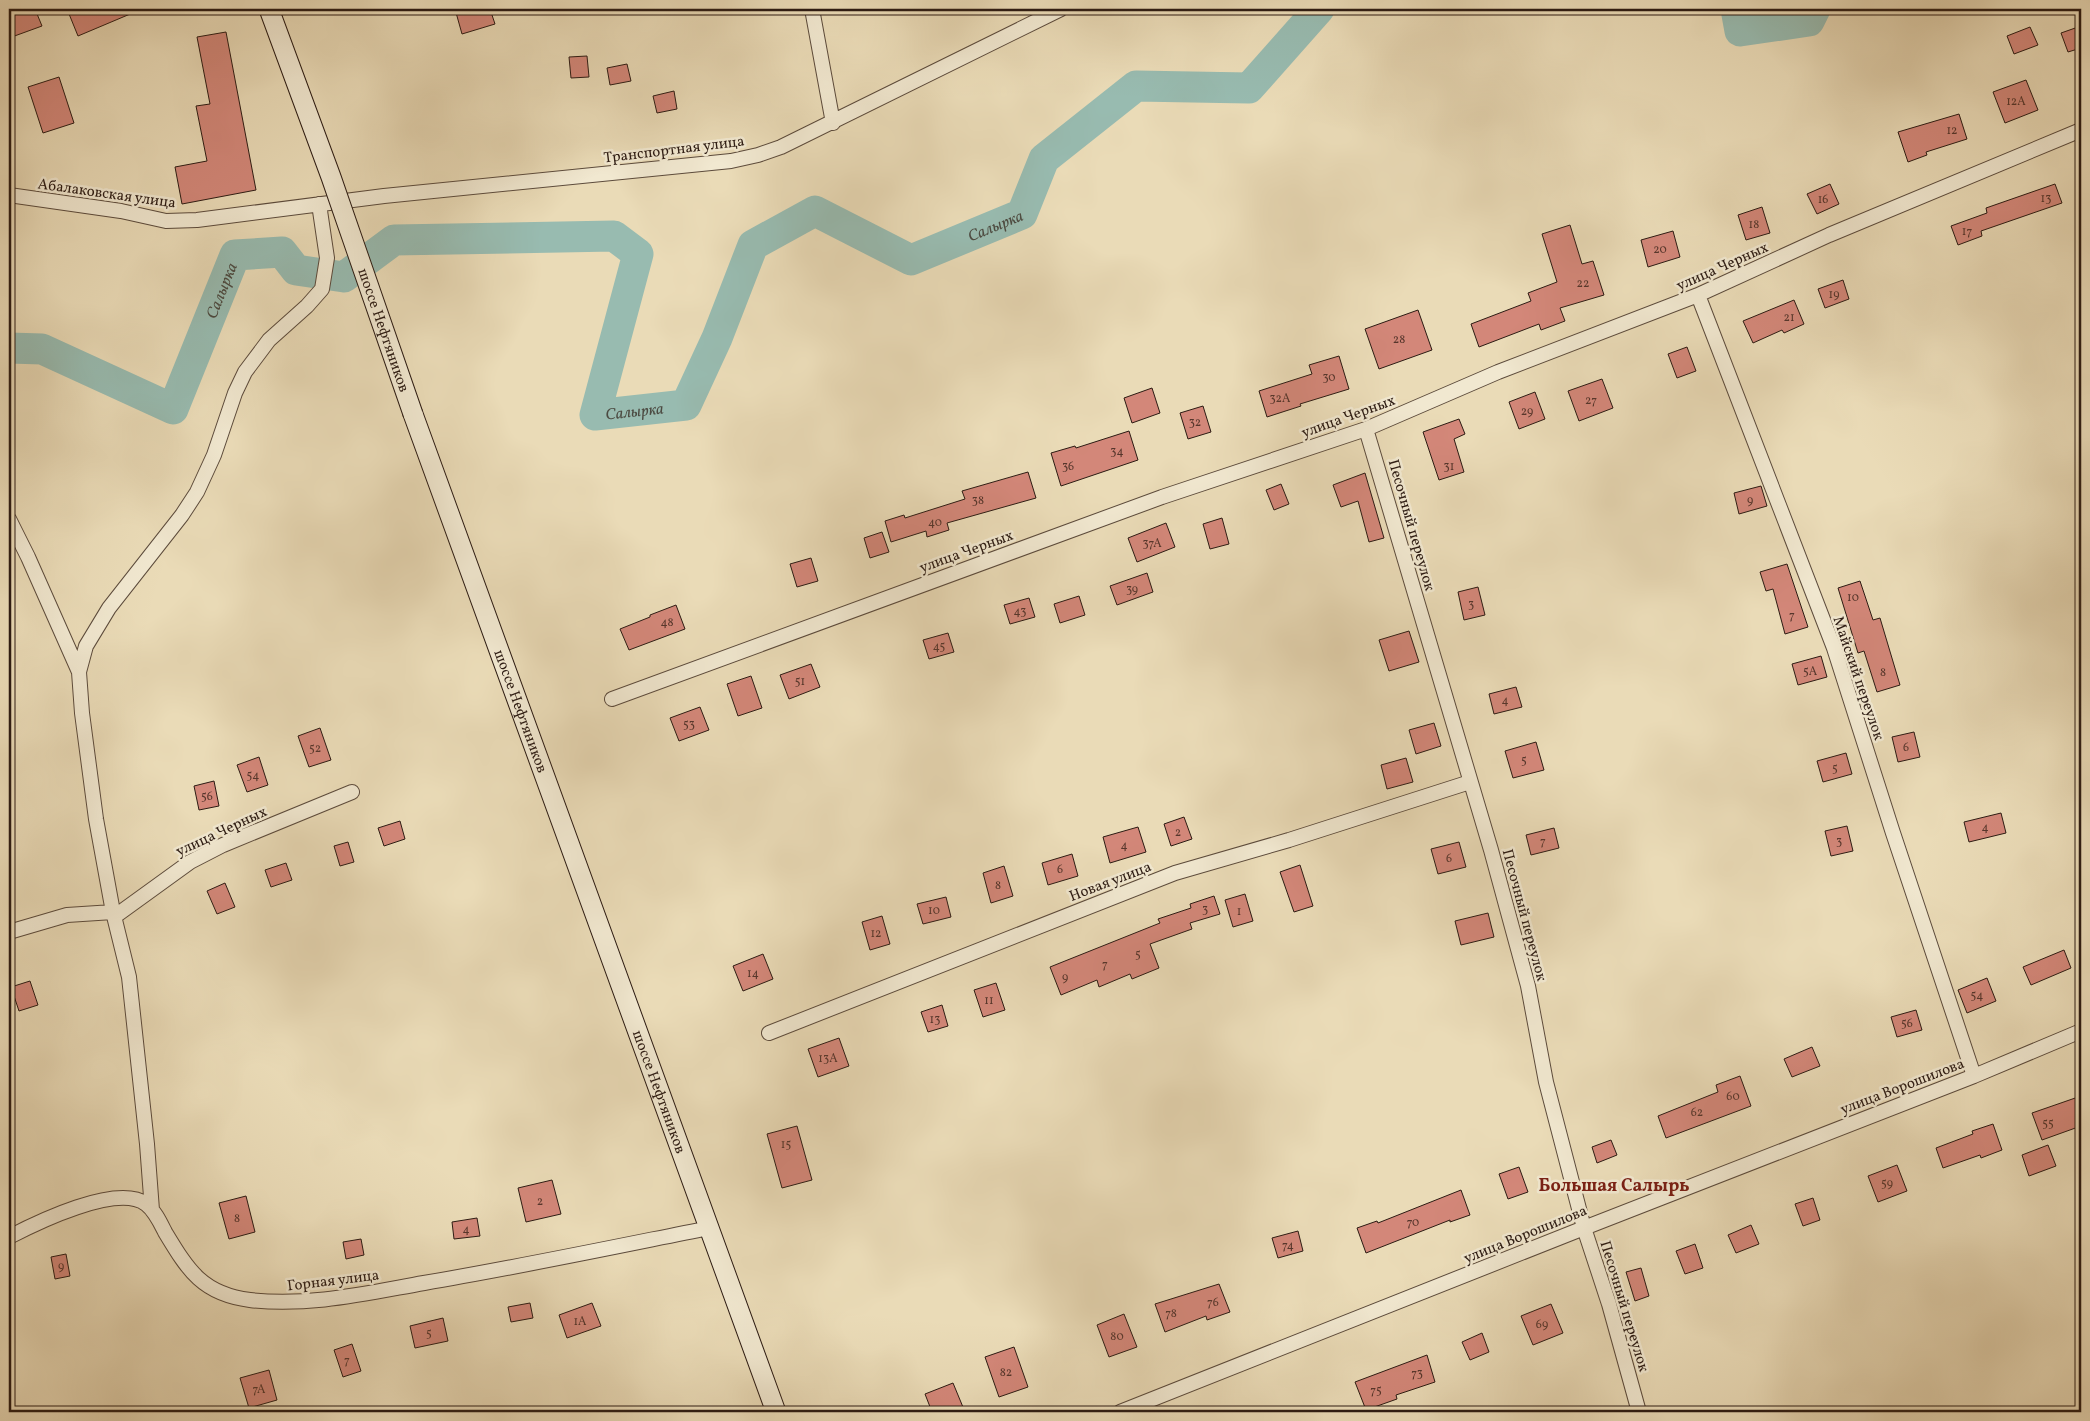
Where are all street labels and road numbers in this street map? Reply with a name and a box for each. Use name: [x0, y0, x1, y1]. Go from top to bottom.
street label: Транспортная улица: [603, 131, 746, 170]
street label: Абалаковская улица: [36, 174, 177, 215]
street label: улица Черных: [1673, 238, 1772, 297]
street label: шоссе Нефтяников: [351, 266, 414, 395]
street label: улица Черных: [1299, 391, 1399, 444]
street label: Песочный переулок: [1382, 457, 1439, 594]
street label: улица Черных: [917, 526, 1017, 579]
street label: Майский переулок: [1827, 614, 1889, 743]
street label: шоссе Нефтяников: [488, 647, 552, 776]
street label: улица Черных: [173, 802, 271, 863]
street label: Песочный переулок: [1496, 847, 1551, 984]
street label: Новая улица: [1066, 857, 1155, 908]
street label: шоссе Нефтяников: [626, 1027, 690, 1157]
street label: улица Ворошилова: [1837, 1054, 1968, 1121]
street label: улица Ворошилова: [1461, 1201, 1590, 1270]
street label: Песочный переулок: [1594, 1238, 1653, 1375]
street label: Горная улица: [286, 1265, 380, 1298]

